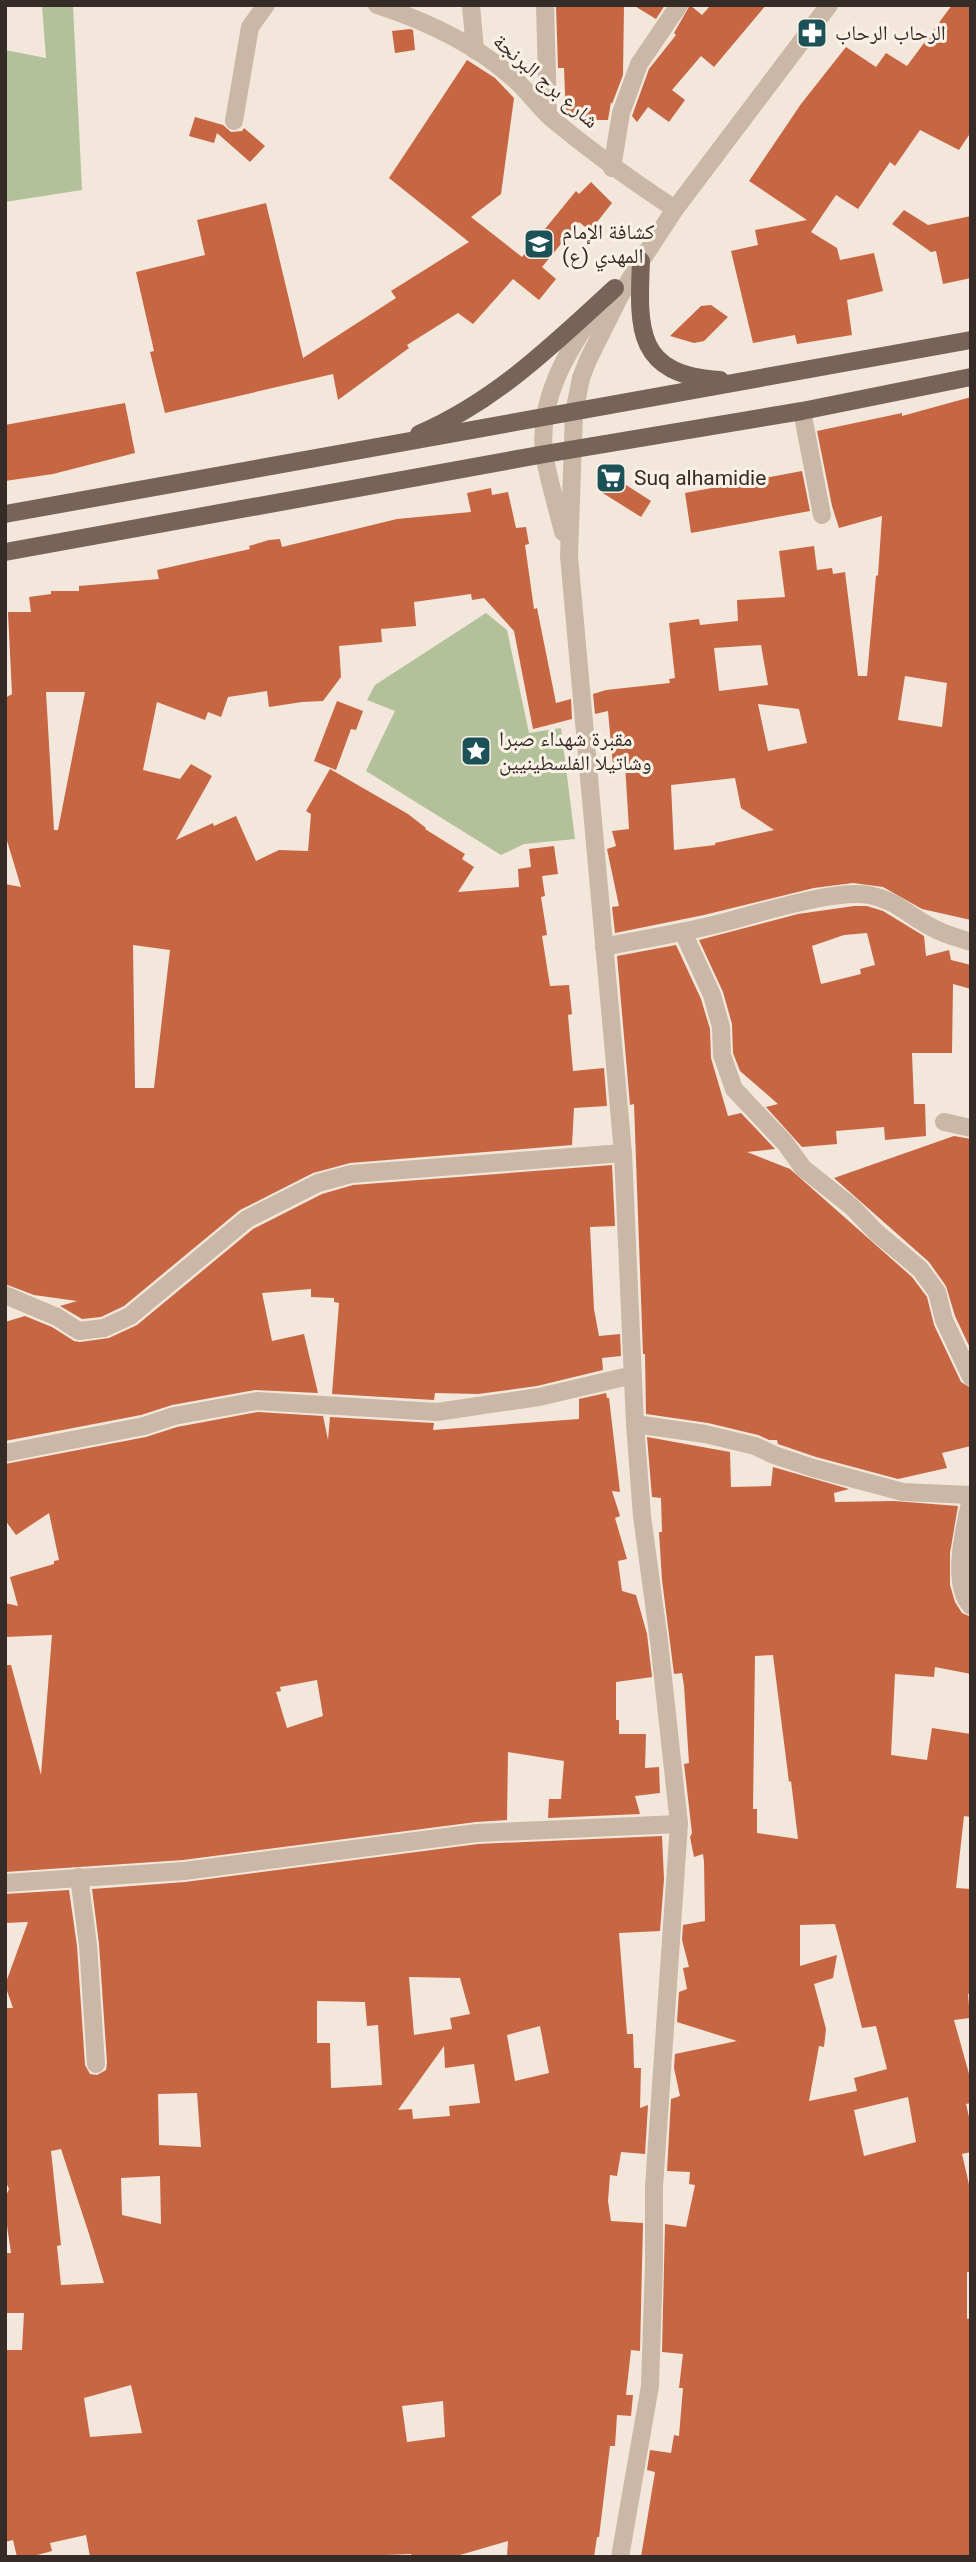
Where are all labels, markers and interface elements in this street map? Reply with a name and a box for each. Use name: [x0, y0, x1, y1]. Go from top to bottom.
pharmacy icon: الرحاب الرحاب: [795, 16, 829, 50]
place label: الرحاب الرحاب: [835, 21, 946, 45]
street label: شارع برج البرنجة: [488, 29, 603, 134]
place label: كشافة الإمام المهدي (ع): [562, 220, 655, 272]
school or university icon: كشافة الإمام المهدي (ع): [522, 227, 556, 261]
supermarket icon: Suq alhamidie: [594, 461, 628, 495]
place label: Suq alhamidie: [634, 466, 766, 490]
place label: مقبرة شهداء صبرا وشاتيلا الفلسطينيين: [499, 727, 652, 776]
place icon: مقبرة شهداء صبرا وشاتيلا الفلسطينيين: [459, 734, 493, 768]

